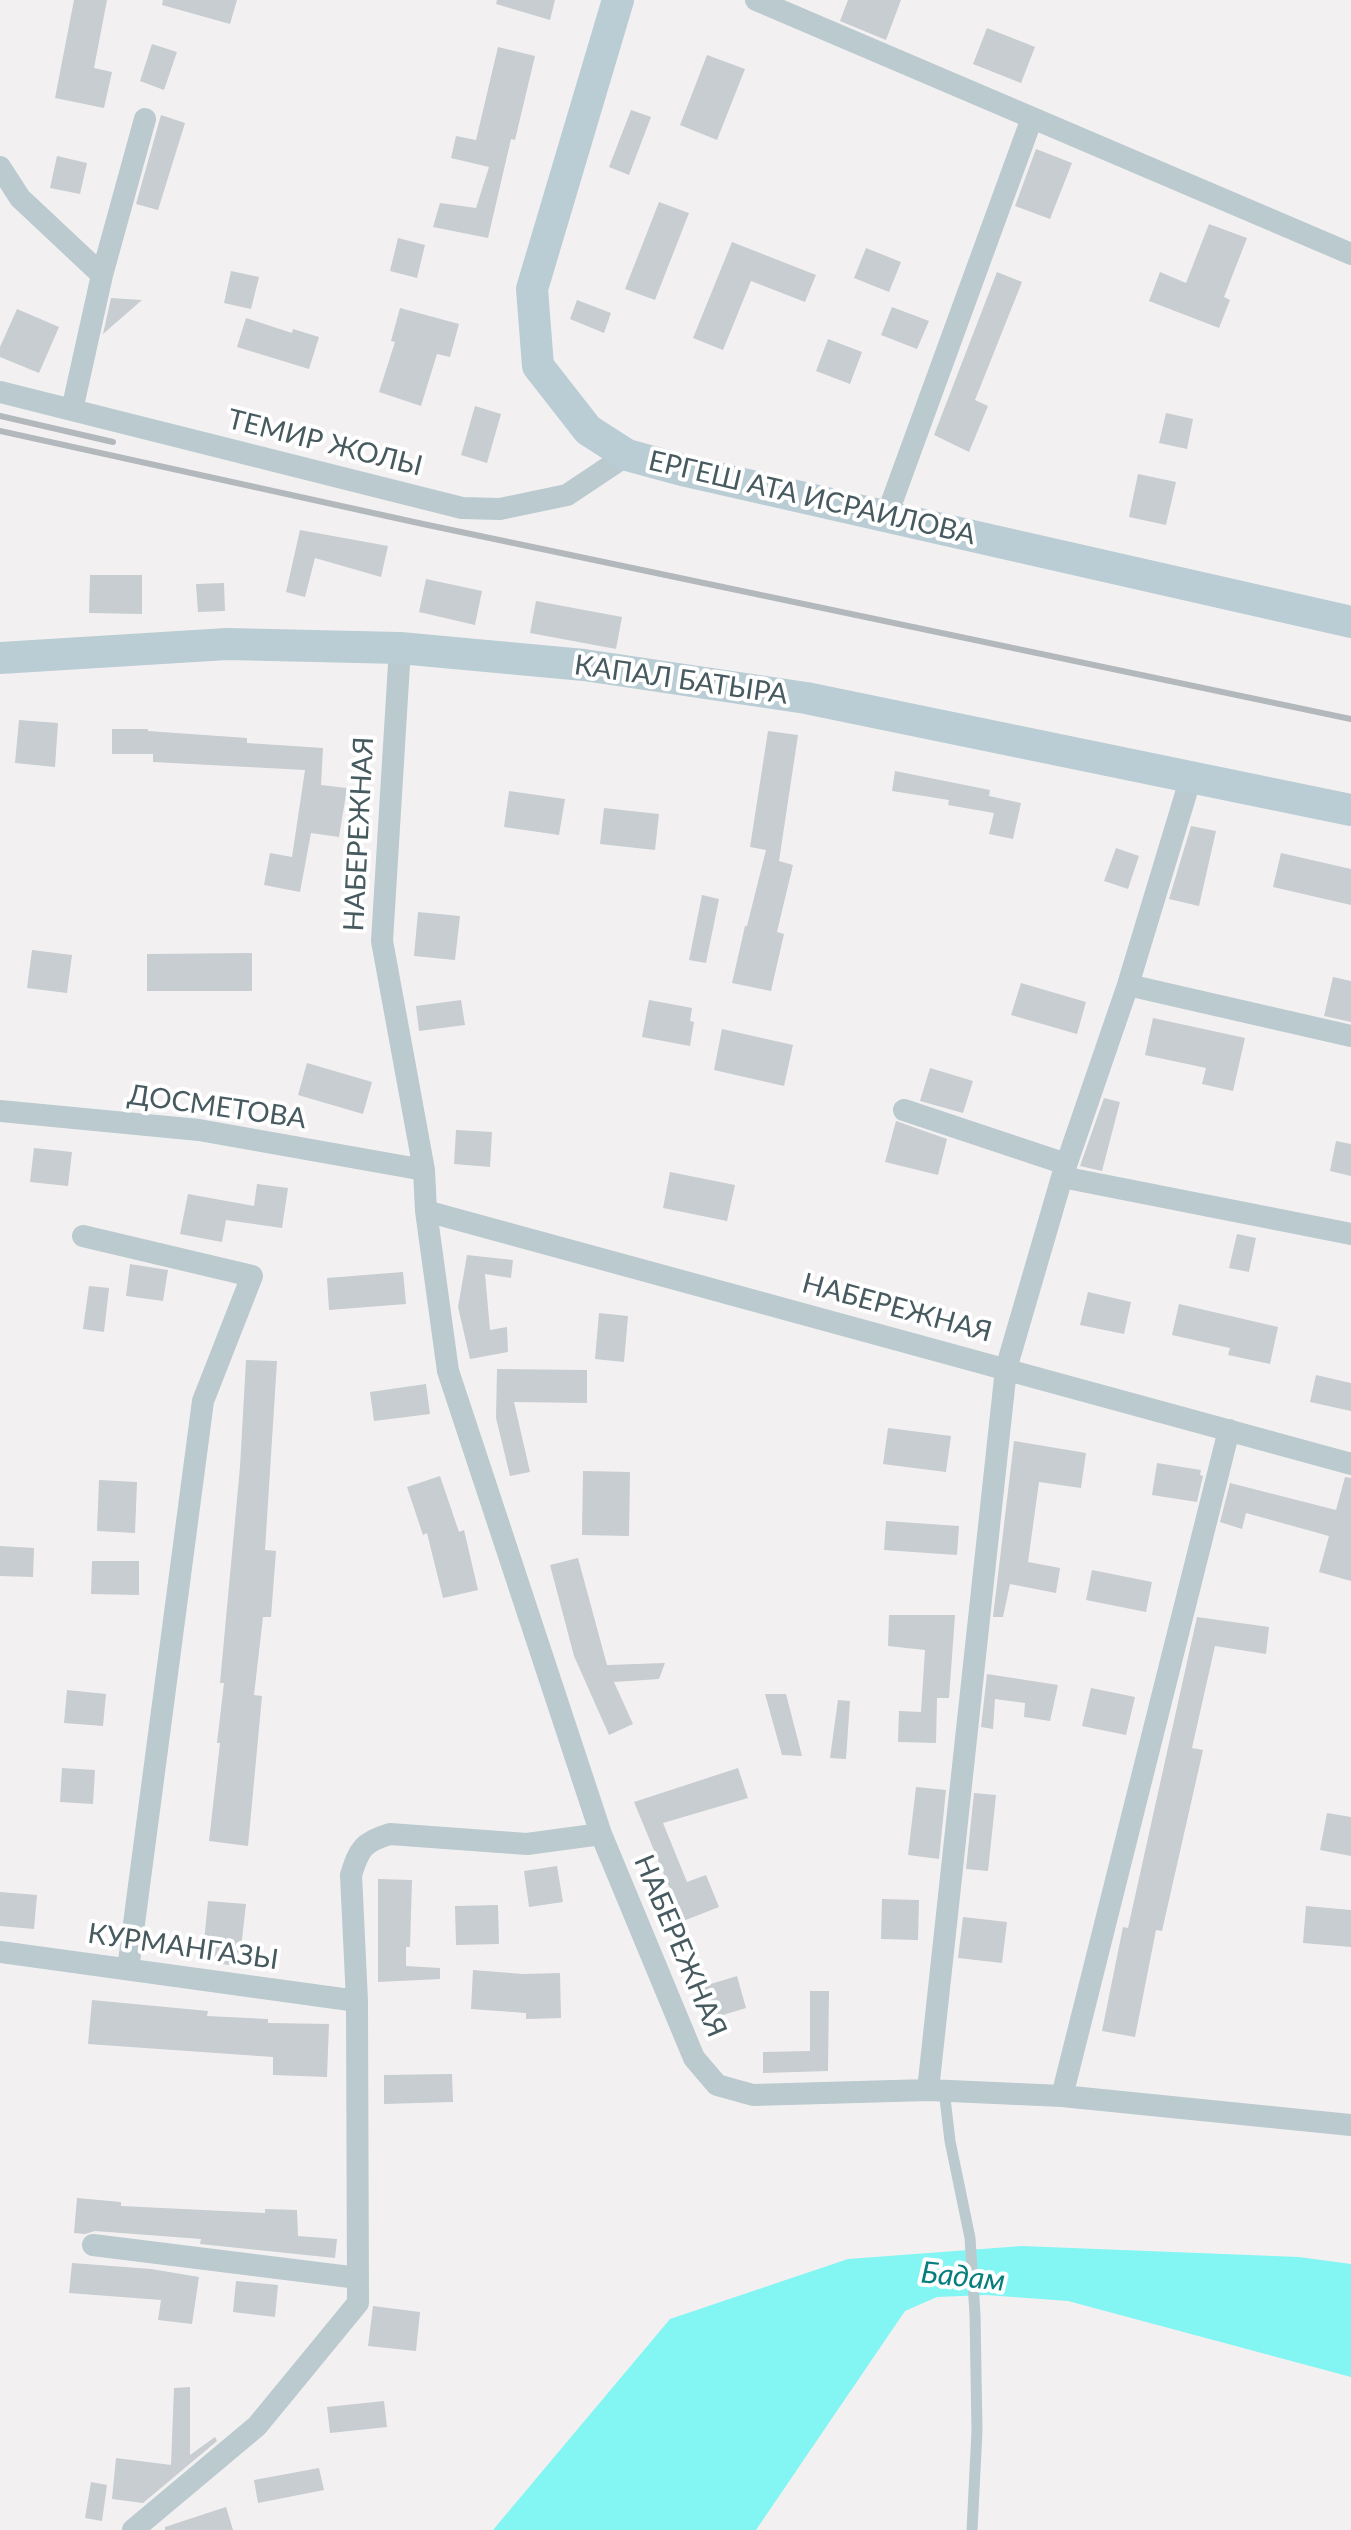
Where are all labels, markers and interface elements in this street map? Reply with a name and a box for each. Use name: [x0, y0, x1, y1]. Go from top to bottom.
street label: ТЕМИР ЖОЛЫ: [224, 403, 426, 483]
street label: ЕРГЕШ АТА ИСРАИЛОВА: [645, 444, 979, 552]
street label: КАПАЛ БАТЫРА: [572, 648, 790, 712]
street label: НАБЕРЕЖНАЯ: [337, 736, 381, 932]
street label: ДОСМЕТОВА: [126, 1078, 308, 1136]
street label: НАБЕРЕЖНАЯ: [799, 1267, 995, 1349]
street label: НАБЕРЕЖНАЯ: [626, 1850, 734, 2042]
street label: КУРМАНГАЗЫ: [86, 1917, 280, 1977]
water label: Бадам: [919, 2255, 1007, 2299]

